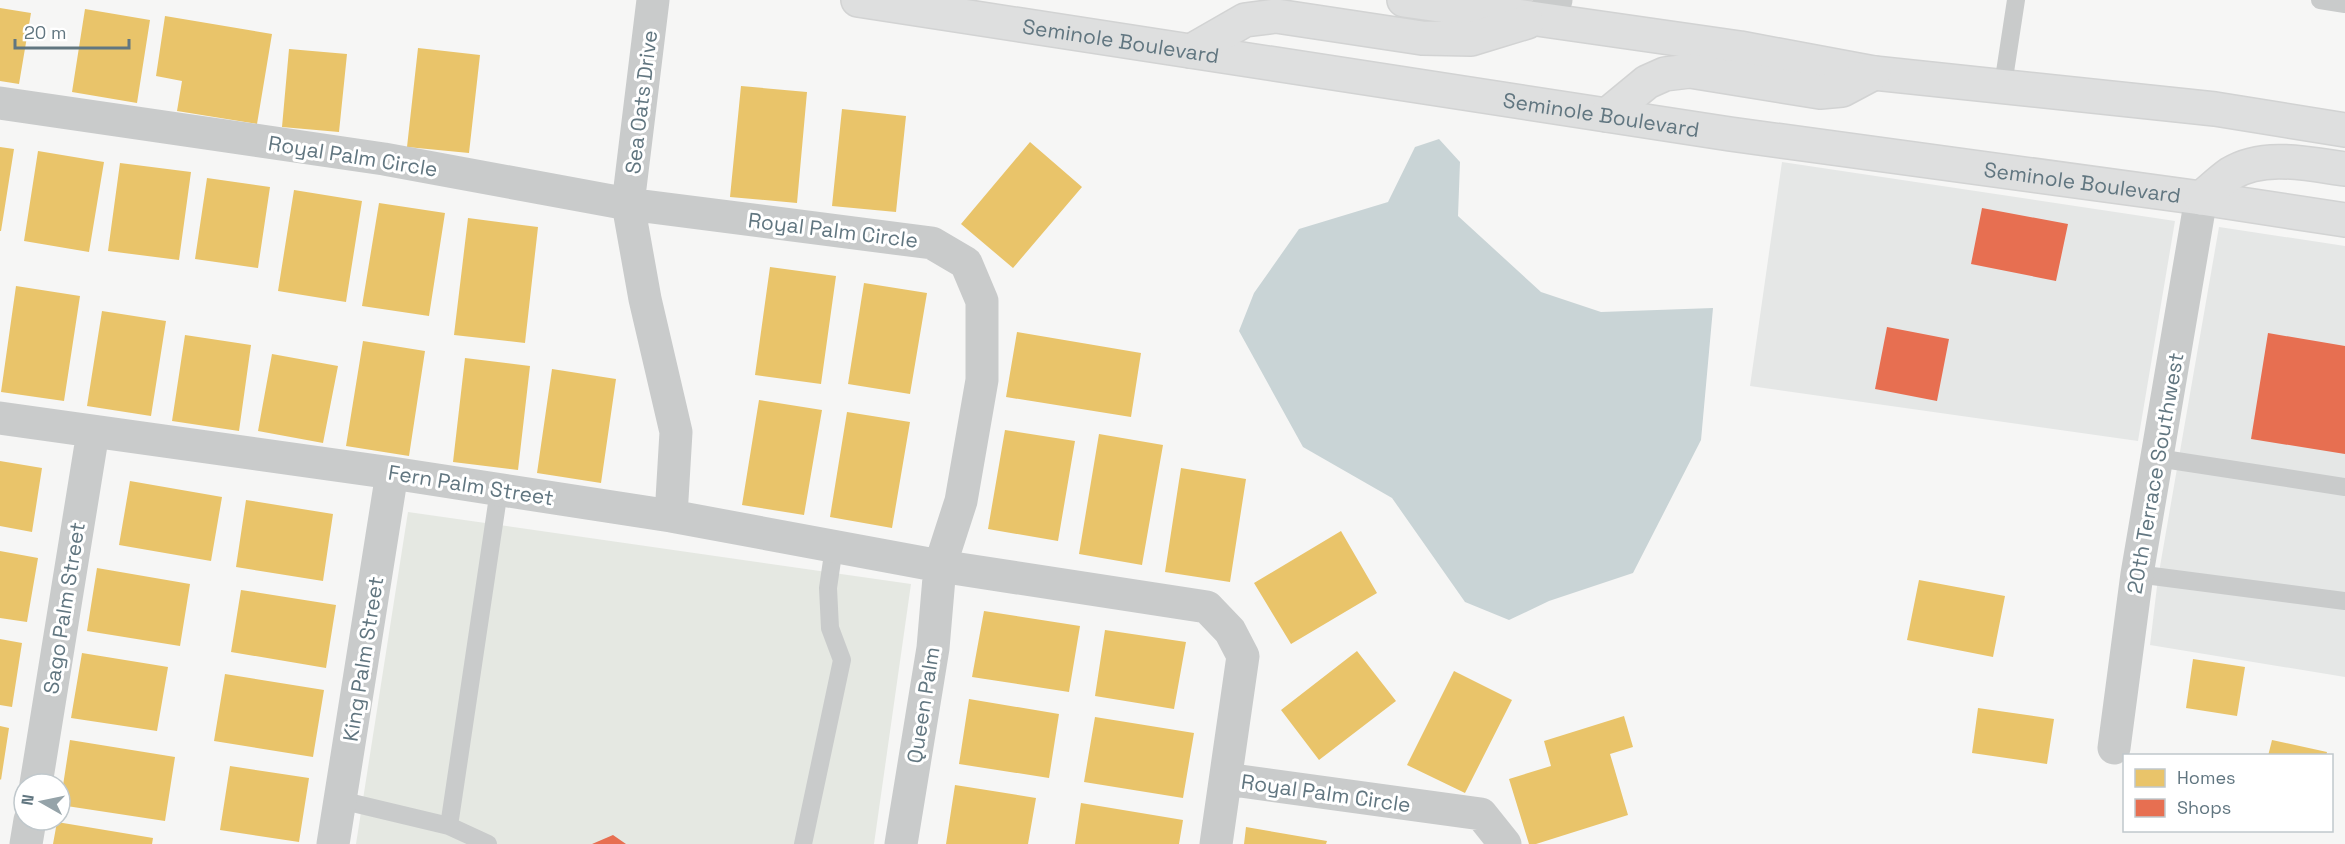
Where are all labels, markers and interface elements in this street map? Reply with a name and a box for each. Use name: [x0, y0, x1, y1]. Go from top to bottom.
scale bar: [15, 12, 129, 50]
street label: Seminole Boulevard: [1021, 12, 1221, 69]
text: 20 m: [24, 21, 67, 44]
street label: Sea Oats Drive: [619, 29, 663, 175]
street label: Seminole Boulevard: [1501, 86, 1701, 143]
street label: Royal Palm Circle: [266, 129, 440, 183]
street label: Seminole Boulevard: [1982, 155, 2183, 209]
street label: Royal Palm Circle: [746, 206, 920, 254]
street label: 20th Terrace Southwest: [2120, 350, 2190, 596]
street label: Fern Palm Street: [386, 459, 556, 511]
street label: Sago Palm Street: [37, 520, 91, 696]
street label: King Palm Street: [337, 574, 389, 744]
street label: Queen Palm: [900, 645, 946, 765]
legend: [2123, 754, 2333, 832]
text: Homes: [2177, 766, 2236, 789]
street label: Royal Palm Circle: [1239, 768, 1413, 818]
north arrow: [12, 772, 72, 832]
text: N: [16, 793, 39, 807]
text: Shops: [2177, 796, 2231, 819]

